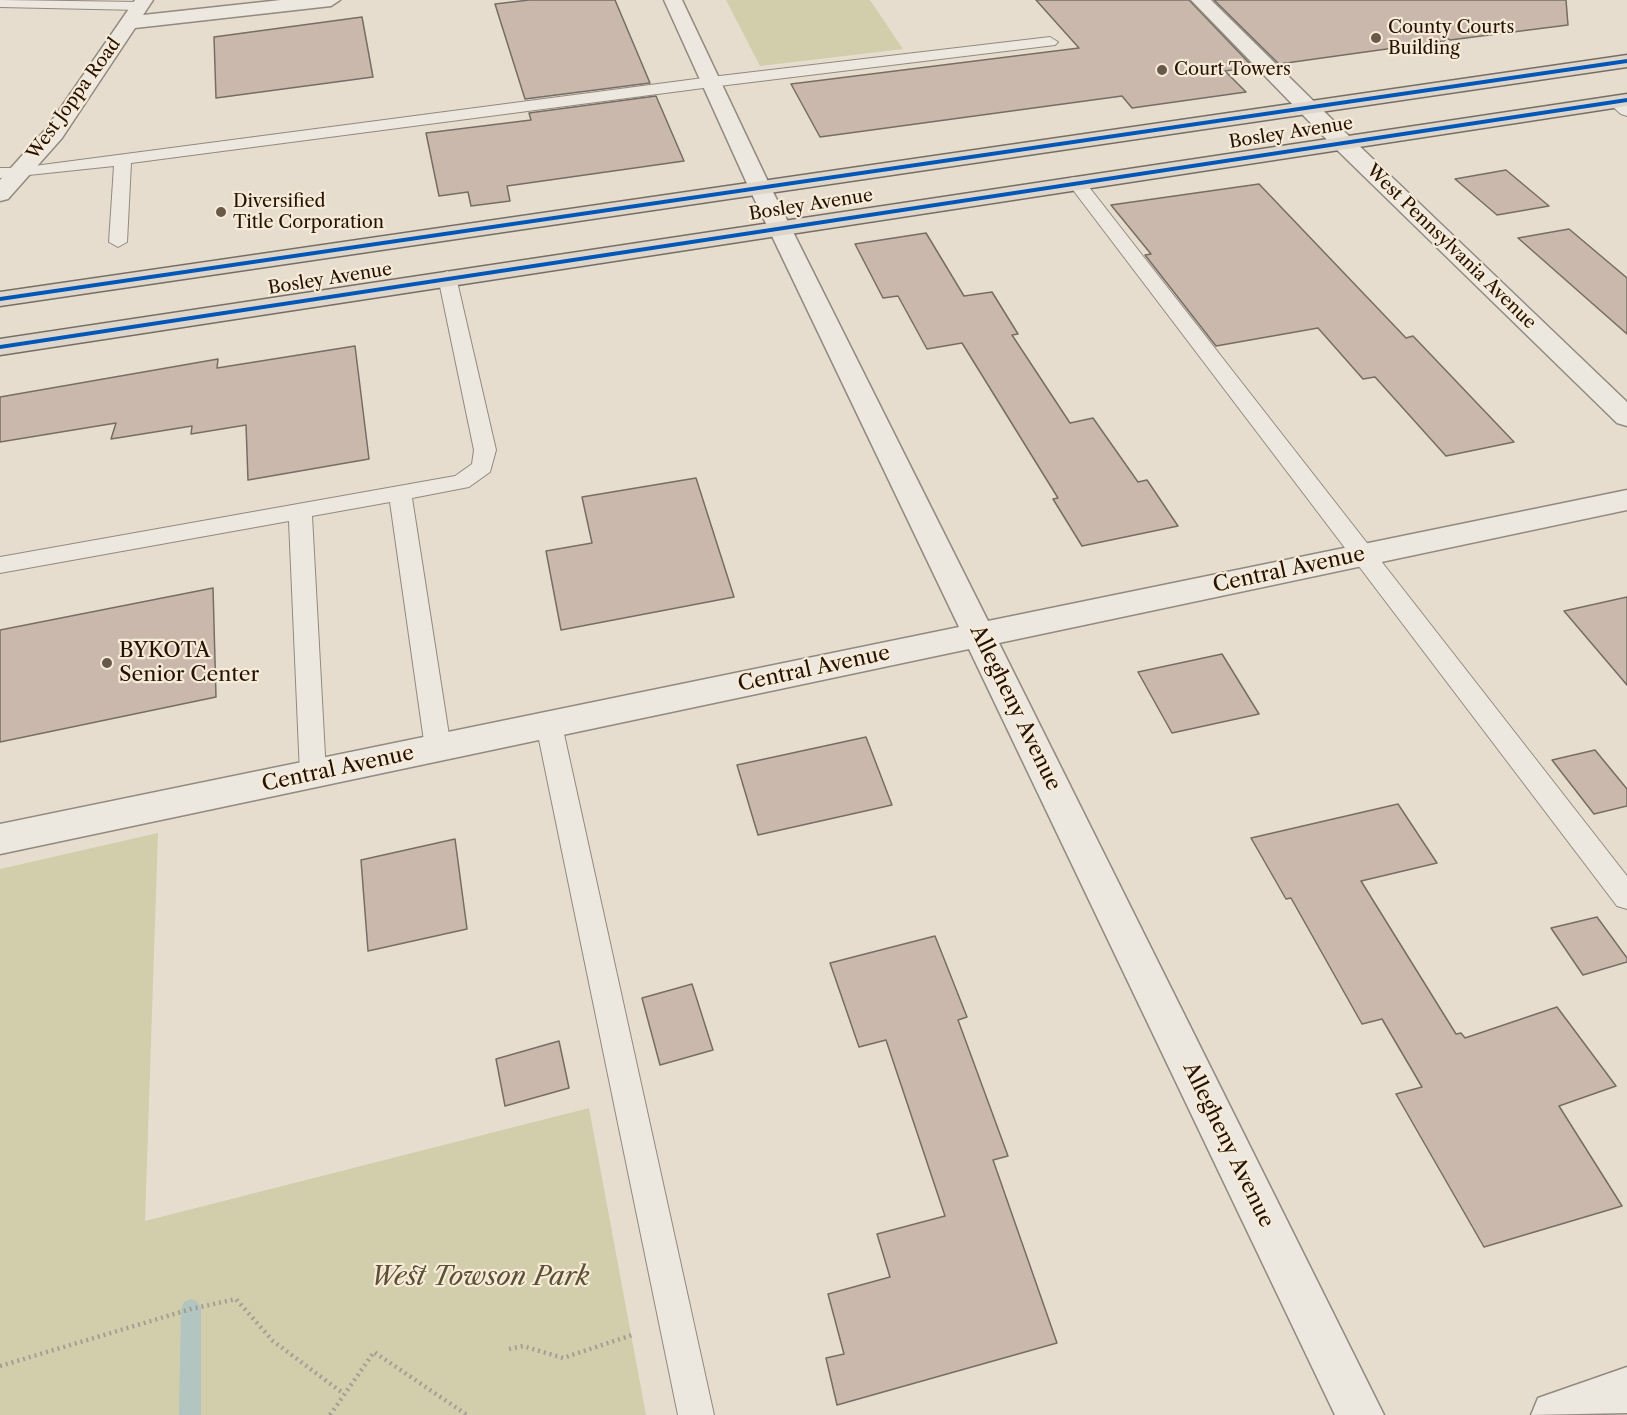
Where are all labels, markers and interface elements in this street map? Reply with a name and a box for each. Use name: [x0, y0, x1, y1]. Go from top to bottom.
place label: County Courts Building: [1388, 17, 1514, 60]
marker: County Courts Building: [1369, 31, 1383, 45]
street label: West Joppa Road: [23, 34, 125, 164]
place label: Court Towers: [1174, 59, 1291, 81]
marker: Court Towers: [1155, 63, 1169, 77]
street label: Bosley Avenue: [1227, 113, 1355, 153]
street label: West Pennsylvania Avenue: [1362, 160, 1540, 334]
street label: Bosley Avenue: [747, 185, 875, 225]
place label: Diversified Title Corporation: [233, 191, 384, 234]
marker: Diversified Title Corporation: [214, 205, 228, 219]
street label: Bosley Avenue: [266, 259, 394, 299]
street label: Central Avenue: [1211, 542, 1367, 598]
street label: Allegheny Avenue: [964, 621, 1066, 795]
place label: BYKOTA Senior Center: [119, 638, 259, 688]
street label: Central Avenue: [736, 641, 892, 697]
marker: BYKOTA Senior Center: [100, 656, 114, 670]
street label: Central Avenue: [260, 741, 416, 797]
street label: Allegheny Avenue: [1177, 1058, 1279, 1232]
park label: West Towson Park: [371, 1261, 589, 1293]

